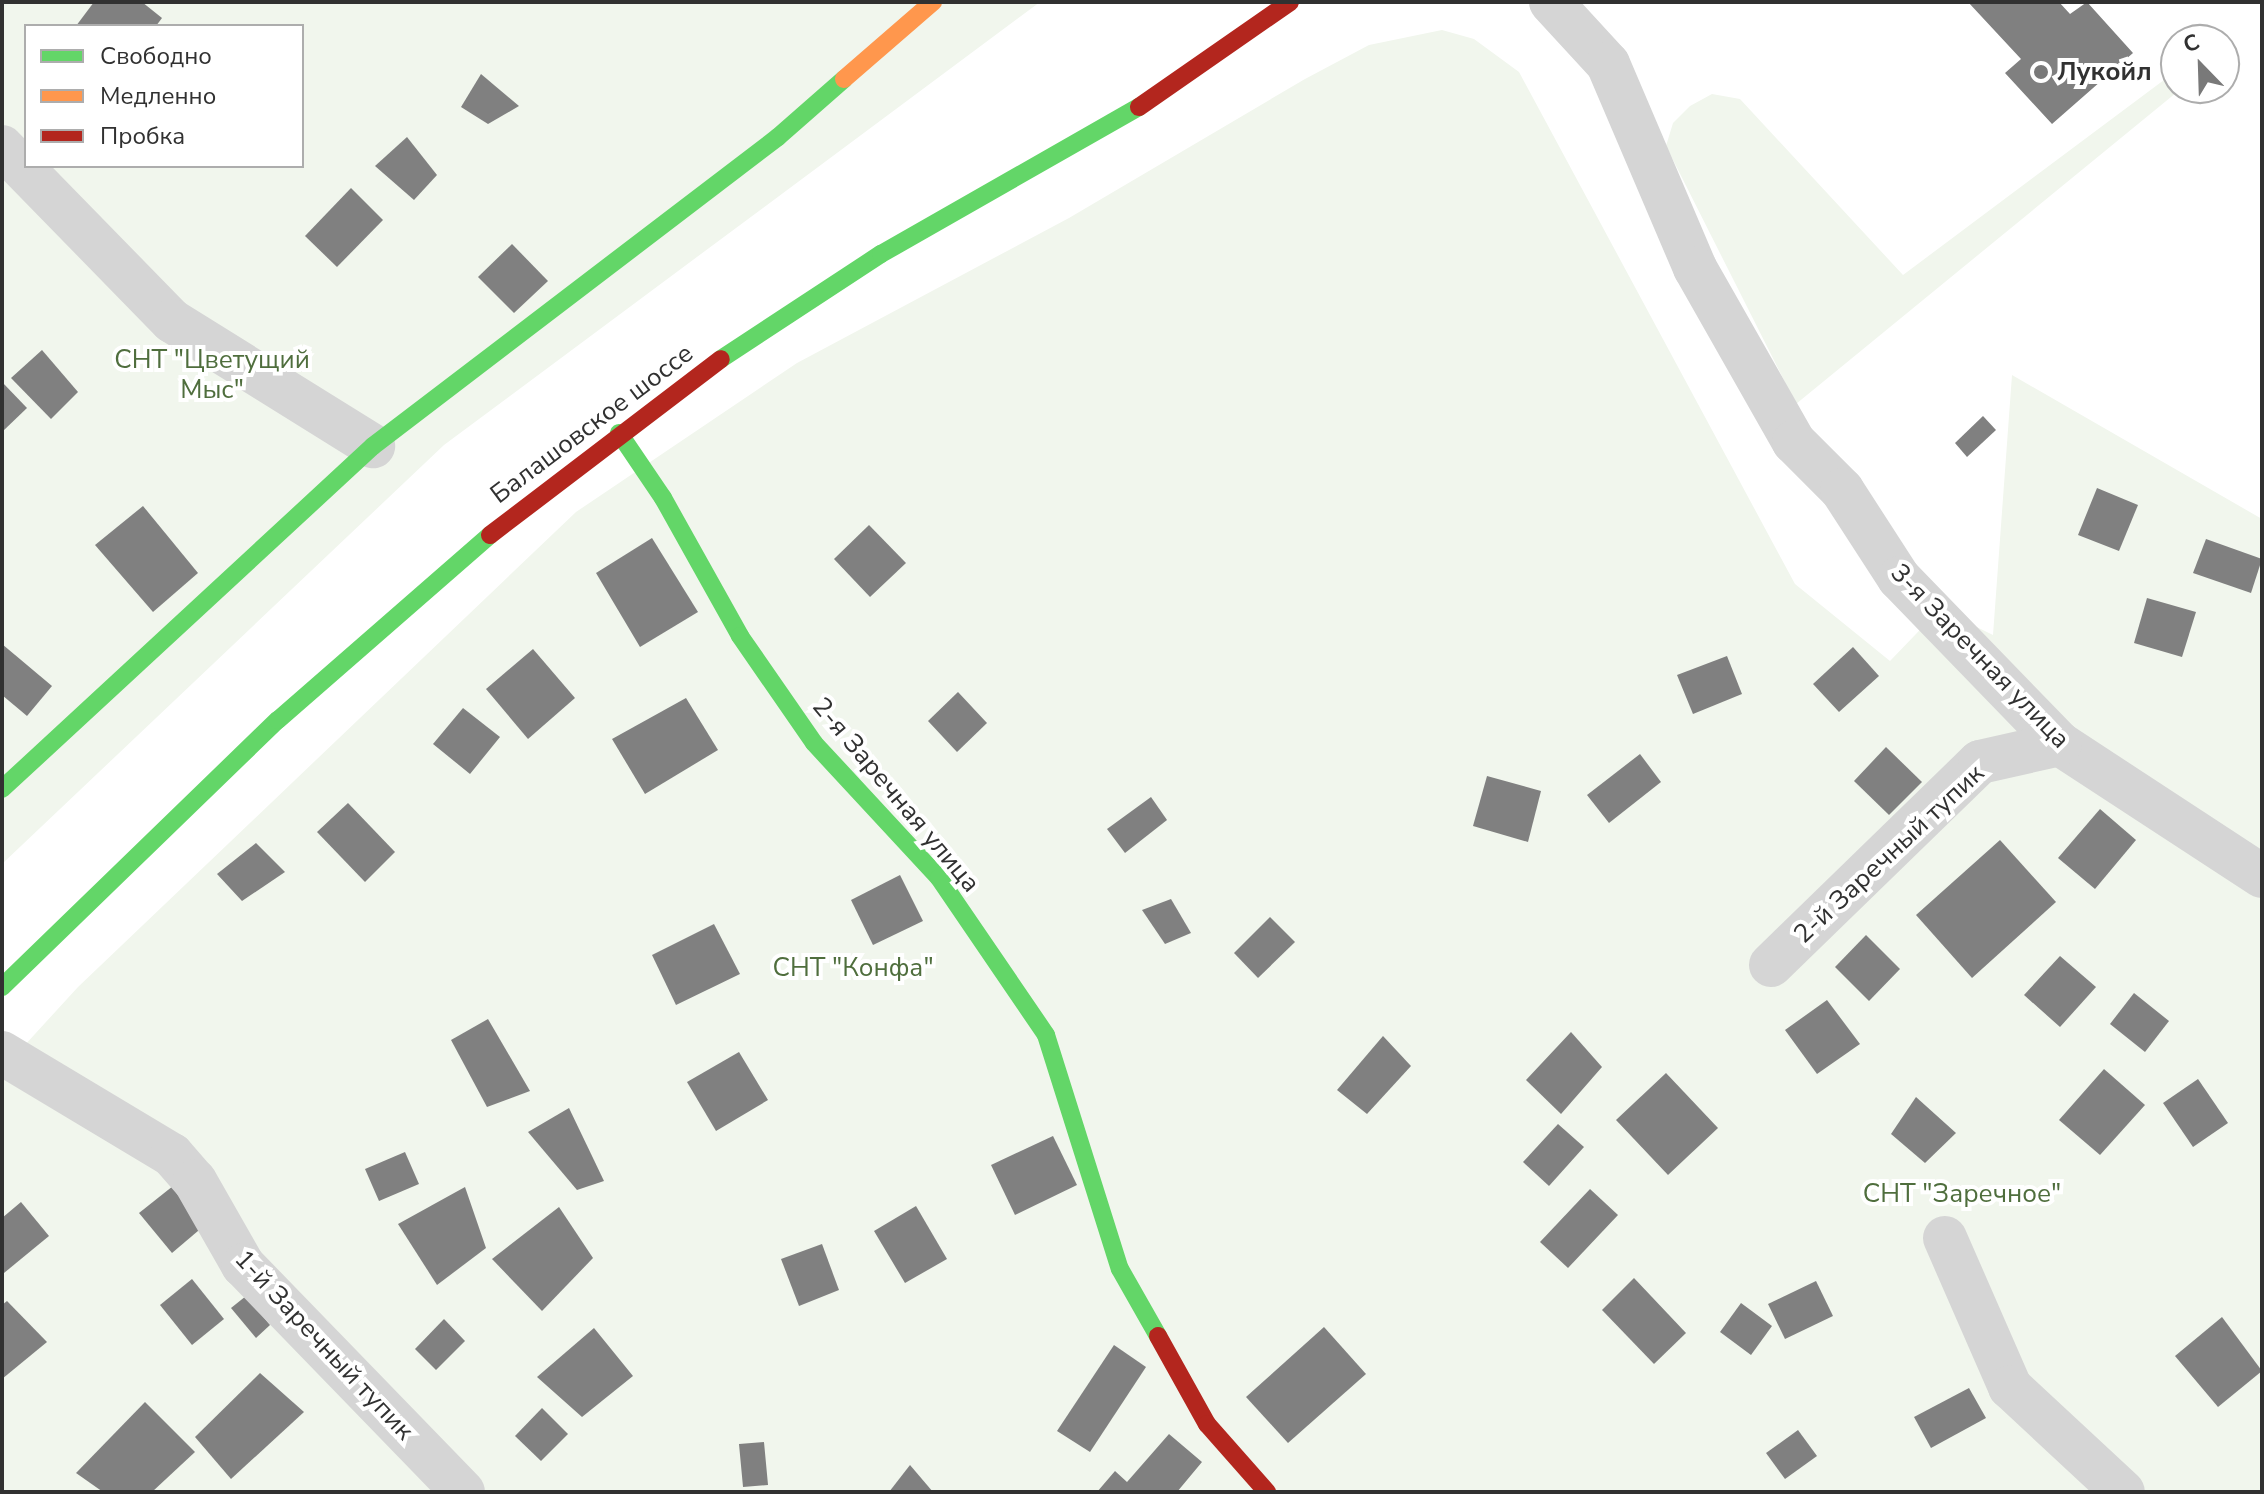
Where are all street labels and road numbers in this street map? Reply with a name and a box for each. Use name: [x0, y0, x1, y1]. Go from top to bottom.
street label: Балашовское шоссе: [485, 338, 699, 510]
street label: 3-я Заречная улица: [1884, 557, 2076, 755]
street label: 2-я Заречная улица: [806, 691, 986, 899]
street label: 2-й Заречный тупик: [1788, 758, 1990, 950]
street label: 1-й Заречный тупик: [228, 1244, 420, 1446]

